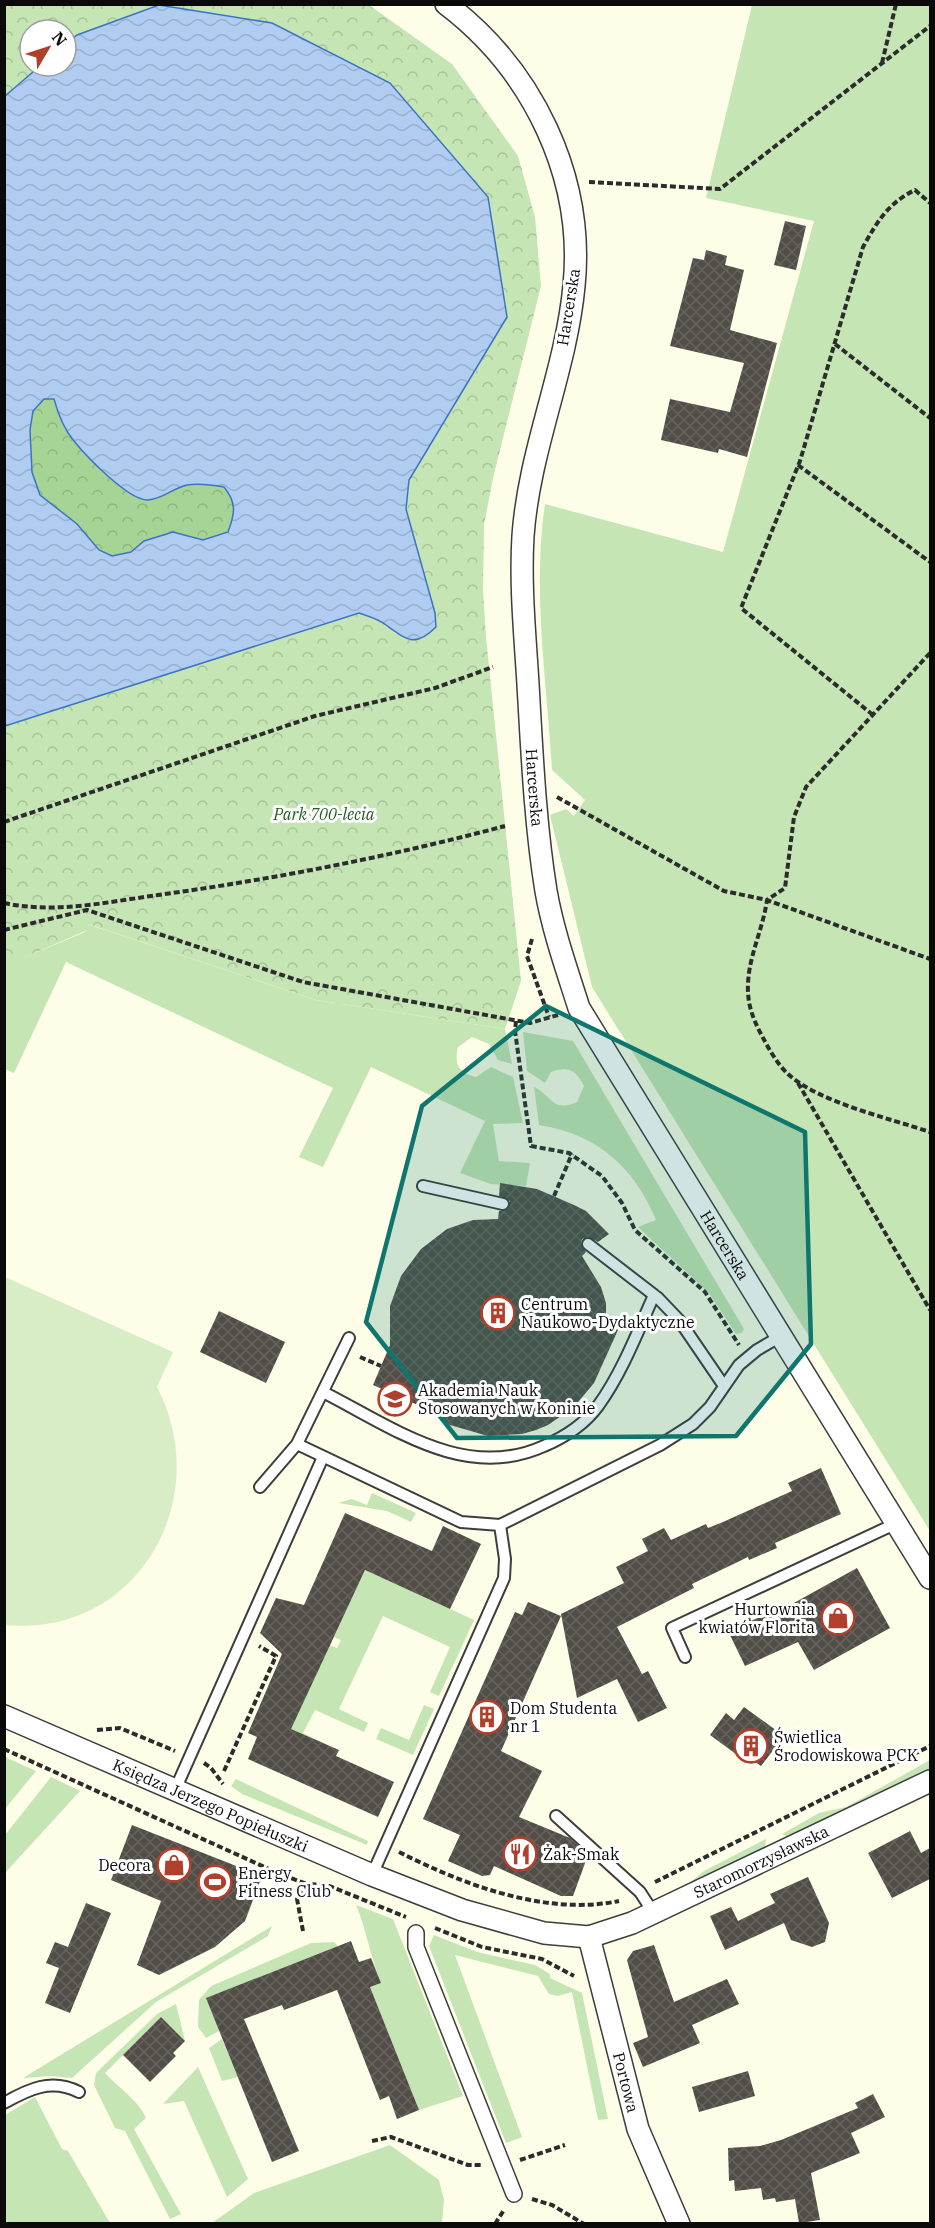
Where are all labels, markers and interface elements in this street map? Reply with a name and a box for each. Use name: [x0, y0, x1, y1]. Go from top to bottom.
north arrow: [18, 18, 78, 78]
text: N: [48, 27, 71, 50]
street label: Harcerska: [552, 267, 584, 347]
street label: Harcerska: [522, 748, 548, 828]
park label: Park 700-lecia: [273, 804, 375, 824]
street label: Harcerska: [696, 1207, 754, 1284]
place label: Centrum Naukowo-Dydaktyczne: [521, 1294, 694, 1332]
building icon: Centrum Naukowo-Dydaktyczne: [480, 1295, 516, 1331]
place label: Akademia Nauk Stosowanych w Koninie: [418, 1380, 595, 1418]
school or university icon: Akademia Nauk Stosowanych w Koninie: [377, 1381, 413, 1417]
place label: Hurtownia kwiatów Florita: [699, 1599, 815, 1637]
shop icon: Hurtownia kwiatów Florita: [820, 1600, 856, 1636]
place label: Dom Studenta nr 1: [510, 1698, 617, 1736]
building icon: Dom Studenta nr 1: [469, 1699, 505, 1735]
place label: Świetlica Środowiskowa PCK: [774, 1726, 918, 1765]
building icon: Świetlica Środowiskowa PCK: [733, 1728, 769, 1764]
street label: Księdza Jerzego Popiełuszki: [110, 1754, 311, 1856]
street label: Staromorzysławska: [690, 1821, 832, 1902]
restaurant icon: Żak-Smak: [502, 1836, 538, 1872]
place label: Żak-Smak: [543, 1844, 620, 1864]
shop icon: Decora: [156, 1847, 192, 1883]
place label: Decora: [98, 1855, 151, 1875]
place label: Energy Fitness Club: [238, 1863, 331, 1901]
sports icon: Energy Fitness Club: [197, 1864, 233, 1900]
street label: Portowa: [609, 2050, 643, 2115]

